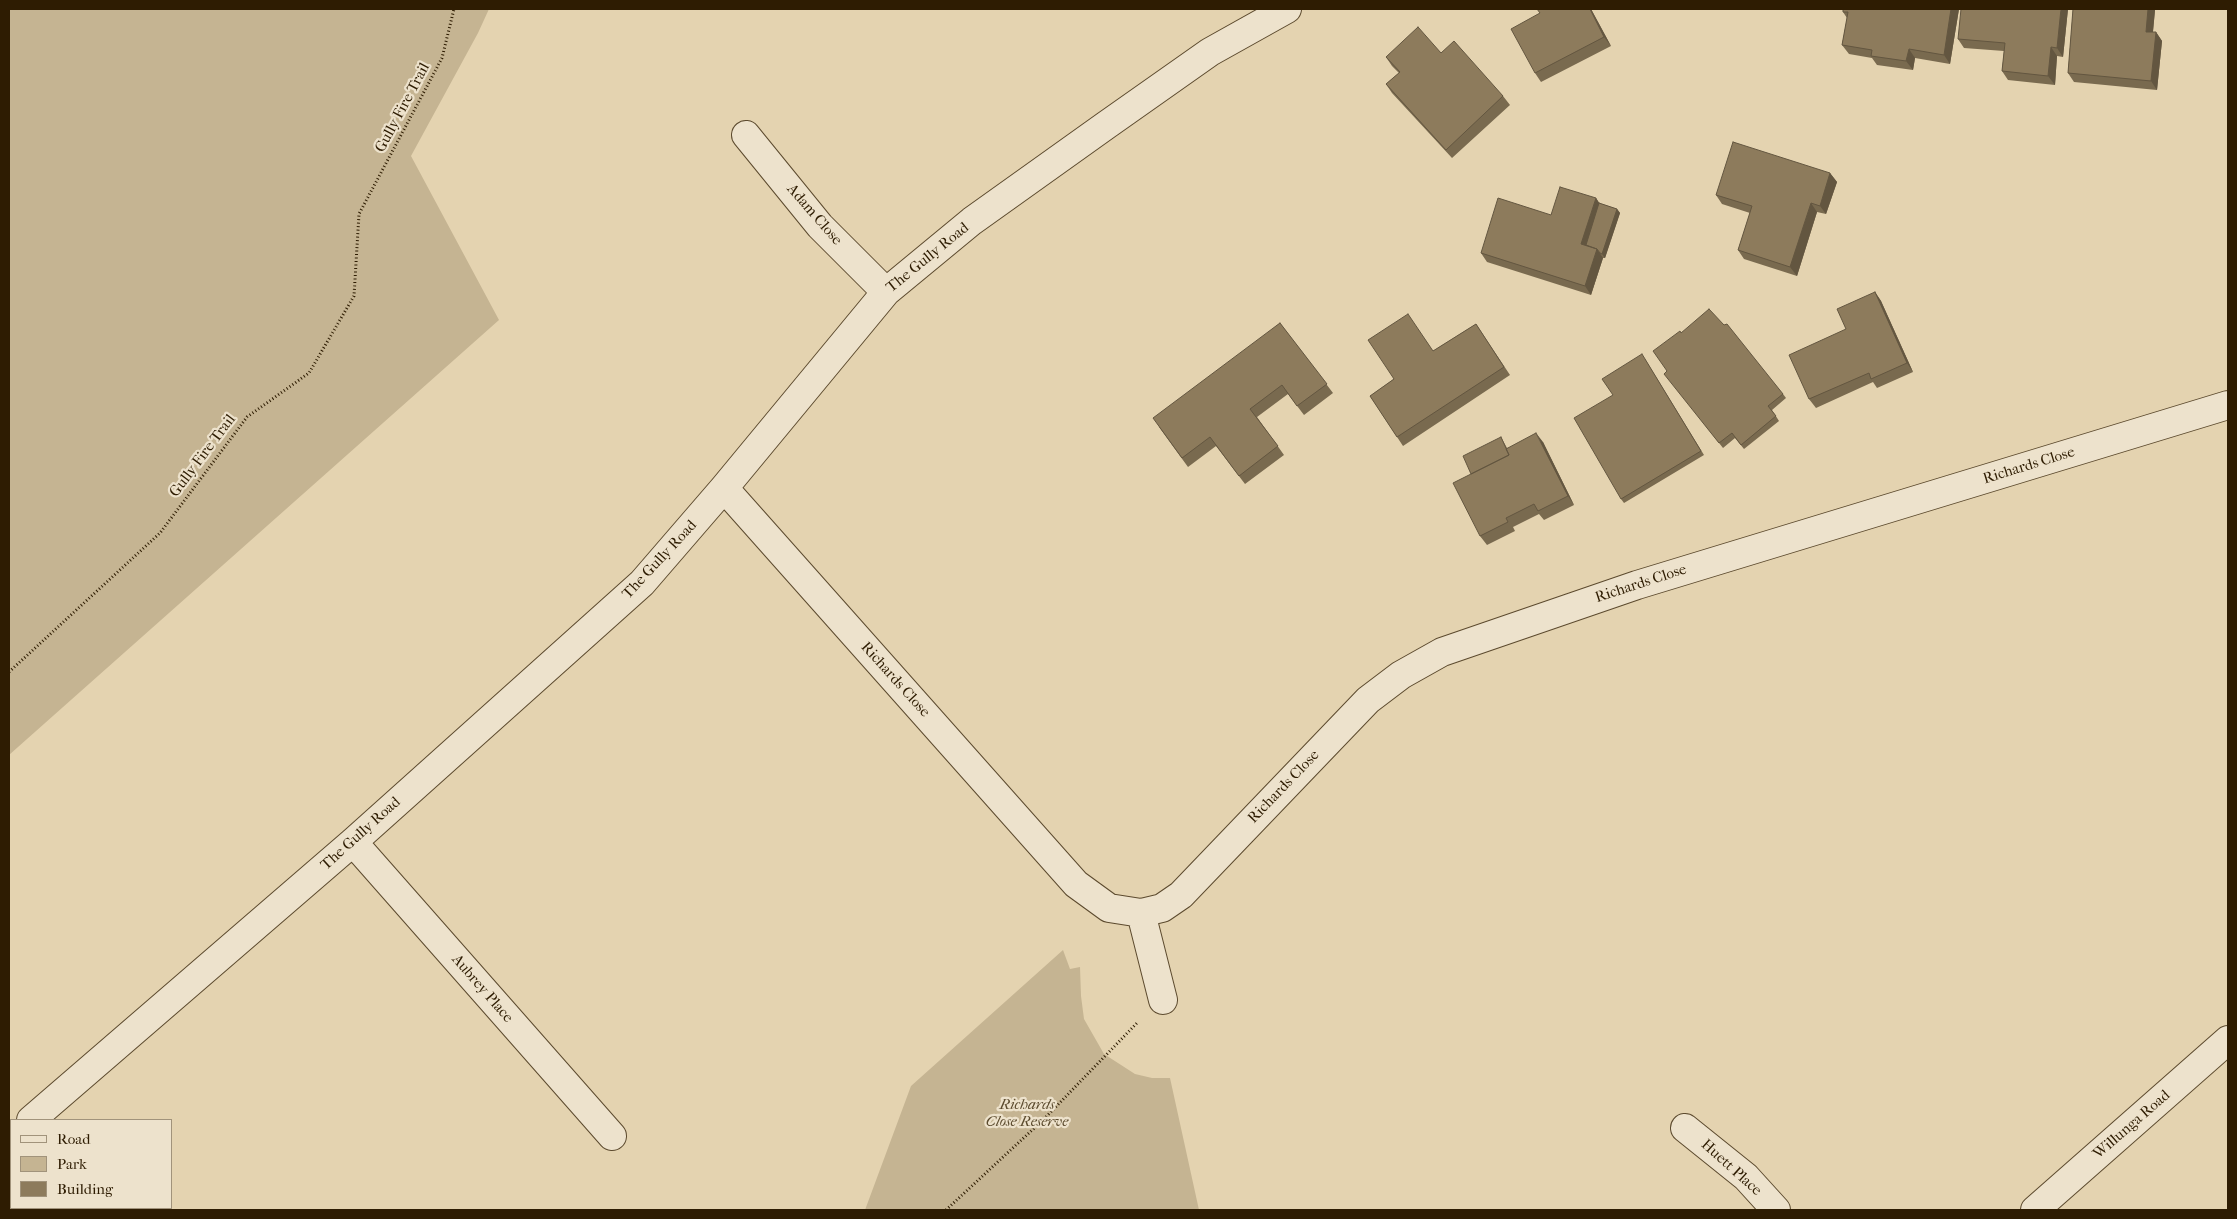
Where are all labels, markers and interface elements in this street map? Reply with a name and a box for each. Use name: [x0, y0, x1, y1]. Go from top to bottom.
street label: Gully Fire Trail: [372, 60, 434, 156]
street label: Adam Close: [783, 181, 845, 249]
street label: The Gully Road: [883, 219, 973, 297]
street label: Gully Fire Trail: [166, 411, 240, 501]
street label: Richards Close: [1981, 444, 2077, 488]
street label: The Gully Road: [619, 517, 701, 603]
street label: Richards Close: [1593, 561, 1689, 607]
street label: Richards Close: [857, 639, 933, 721]
street label: Richards Close: [1245, 747, 1323, 827]
street label: The Gully Road: [317, 793, 405, 875]
street label: Aubrey Place: [447, 951, 517, 1027]
street label: Willunga Road: [2090, 1087, 2174, 1163]
park label: Richards Close Reserve: [986, 1096, 1068, 1131]
legend: [10, 1119, 172, 1209]
text: Road: [57, 1130, 90, 1148]
street label: Huett Place: [1697, 1136, 1765, 1200]
text: Park: [57, 1155, 87, 1173]
text: Building: [57, 1180, 113, 1198]

